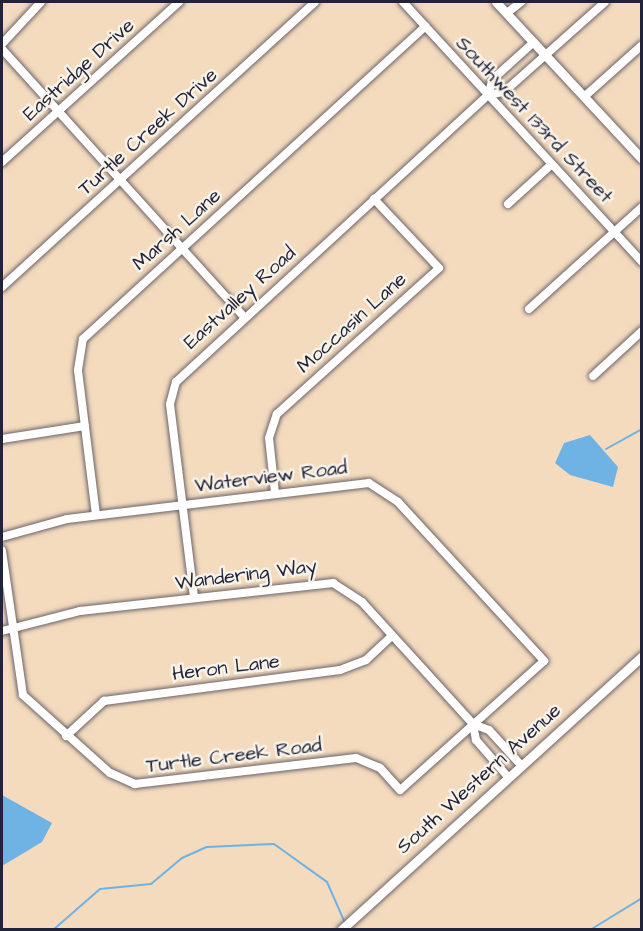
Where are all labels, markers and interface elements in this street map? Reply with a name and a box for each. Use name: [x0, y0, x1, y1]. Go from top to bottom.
street label: Eastridge Drive: [18, 14, 140, 126]
street label: Southwest 133rd Street: [450, 32, 618, 208]
street label: Turtle Creek Drive: [73, 63, 223, 201]
street label: Marsh Lane: [128, 184, 226, 276]
street label: Eastvalley Road: [179, 241, 301, 355]
street label: Moccasin Lane: [292, 268, 412, 378]
street label: Waterview Road: [193, 456, 349, 498]
street label: Wandering Way: [174, 554, 318, 596]
street label: Heron Lane: [171, 650, 281, 686]
street label: South Western Avenue: [392, 699, 566, 859]
street label: Turtle Creek Road: [145, 733, 323, 779]

